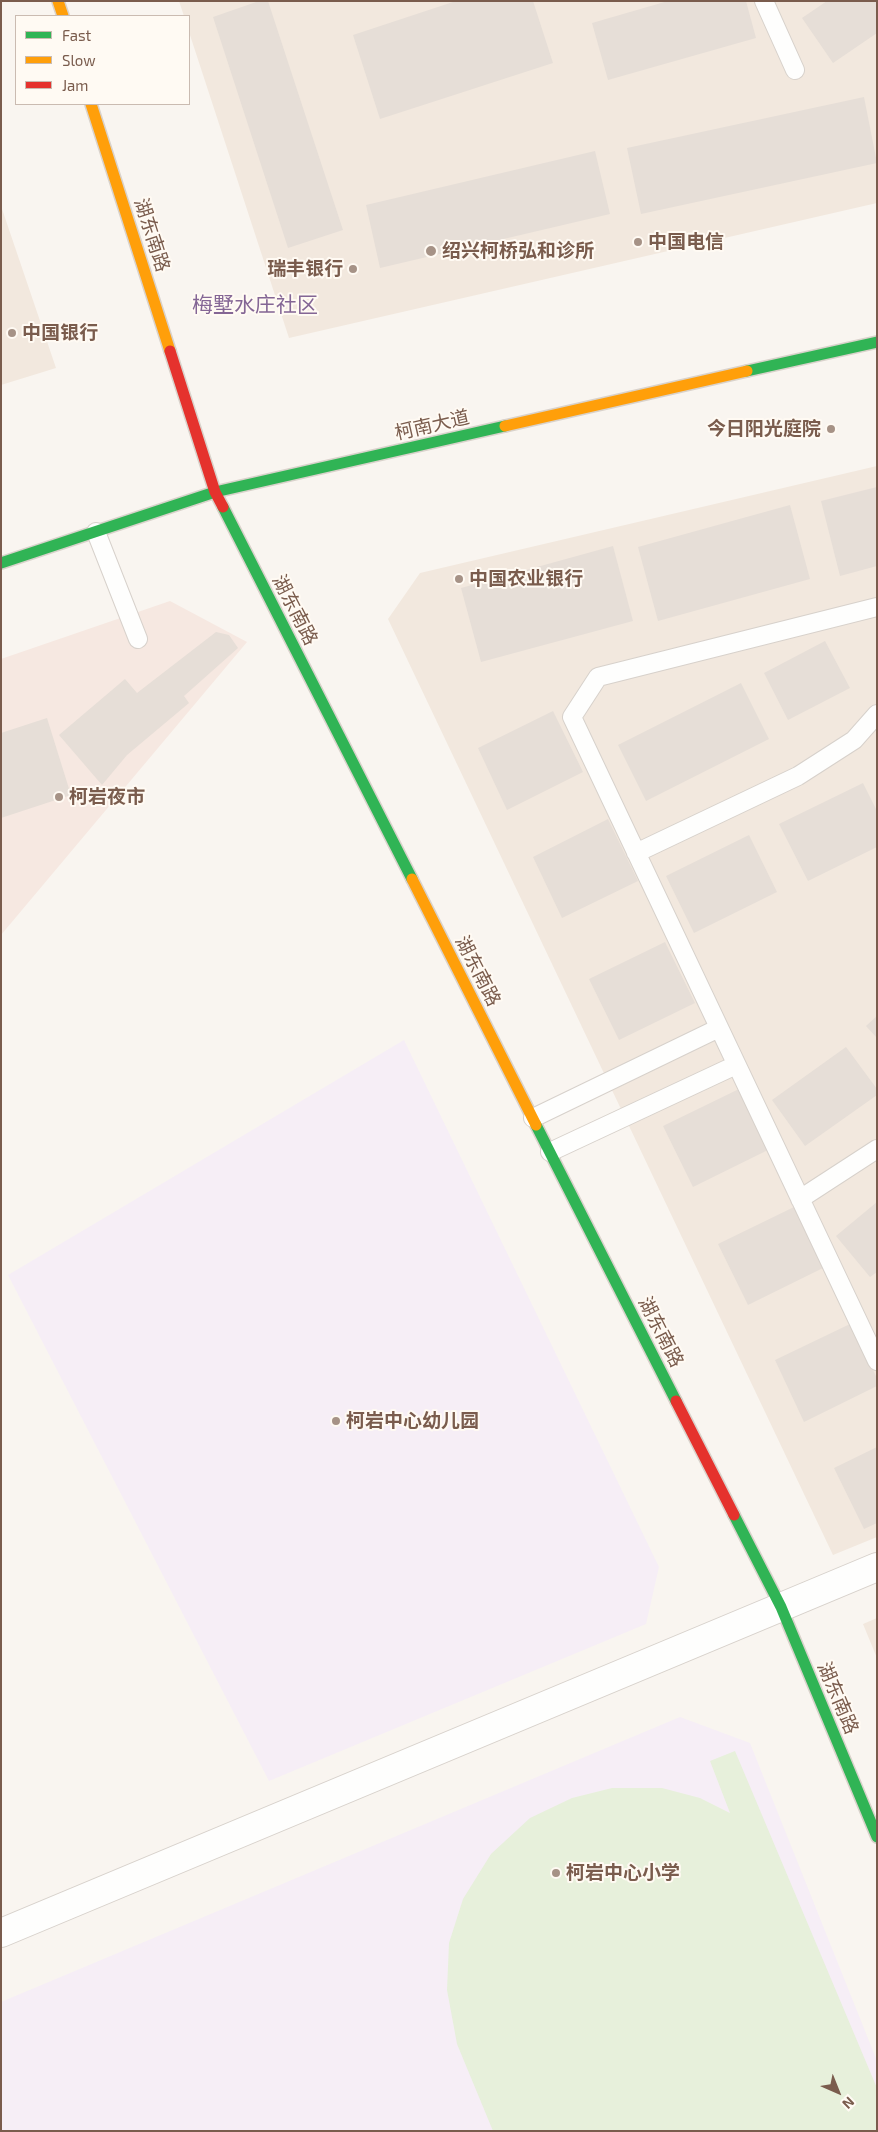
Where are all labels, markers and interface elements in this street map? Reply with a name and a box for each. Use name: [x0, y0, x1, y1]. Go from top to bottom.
legend: [15, 15, 190, 105]
text: Fast: [62, 26, 91, 44]
text: Slow: [62, 51, 96, 69]
text: Jam: [62, 76, 88, 94]
street label: 湖东南路: [129, 195, 175, 275]
place label: 中国电信: [648, 231, 724, 253]
marker: 中国电信: [632, 236, 644, 248]
place label: 绍兴柯桥弘和诊所: [442, 240, 594, 262]
marker: 绍兴柯桥弘和诊所: [424, 244, 438, 258]
place label: 瑞丰银行: [267, 258, 343, 280]
marker: 瑞丰银行: [347, 263, 359, 275]
district label: 梅墅水庄社区: [192, 292, 318, 318]
place label: 中国银行: [22, 322, 98, 344]
marker: 中国银行: [6, 327, 18, 339]
street label: 柯南大道: [392, 405, 472, 445]
place label: 今日阳光庭院: [707, 418, 821, 440]
marker: 今日阳光庭院: [825, 423, 837, 435]
place label: 中国农业银行: [469, 568, 583, 590]
street label: 湖东南路: [268, 571, 322, 649]
marker: 中国农业银行: [453, 573, 465, 585]
place label: 柯岩夜市: [69, 786, 145, 808]
marker: 柯岩夜市: [53, 791, 65, 803]
street label: 湖东南路: [451, 932, 505, 1010]
street label: 湖东南路: [634, 1293, 688, 1371]
place label: 柯岩中心幼儿园: [346, 1410, 479, 1432]
marker: 柯岩中心幼儿园: [330, 1415, 342, 1427]
street label: 湖东南路: [813, 1659, 863, 1737]
place label: 柯岩中心小学: [566, 1862, 680, 1884]
marker: 柯岩中心小学: [550, 1867, 562, 1879]
north arrow: [813, 2067, 863, 2117]
text: N: [839, 2094, 858, 2113]

